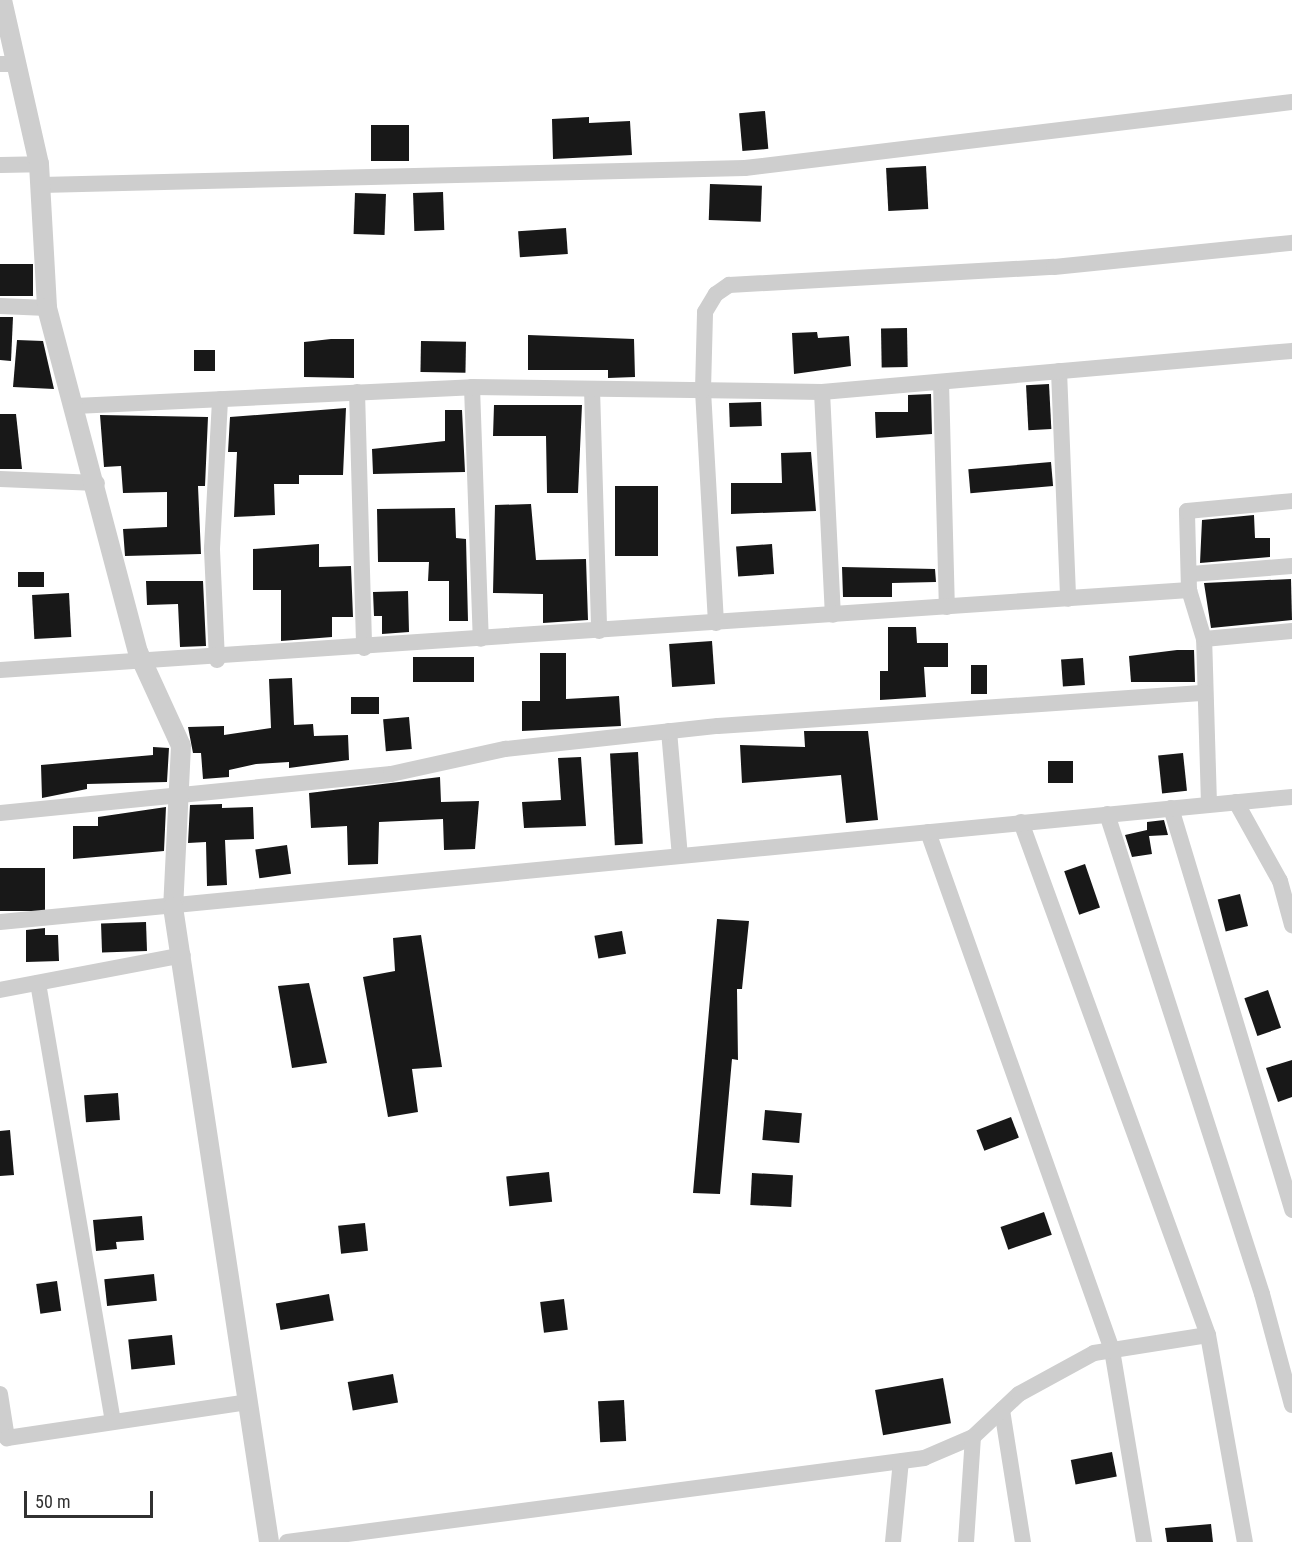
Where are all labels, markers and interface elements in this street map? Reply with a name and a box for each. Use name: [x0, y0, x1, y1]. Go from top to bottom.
scale bar: [27, 1479, 156, 1517]
text: 50 m: [35, 1491, 70, 1512]

